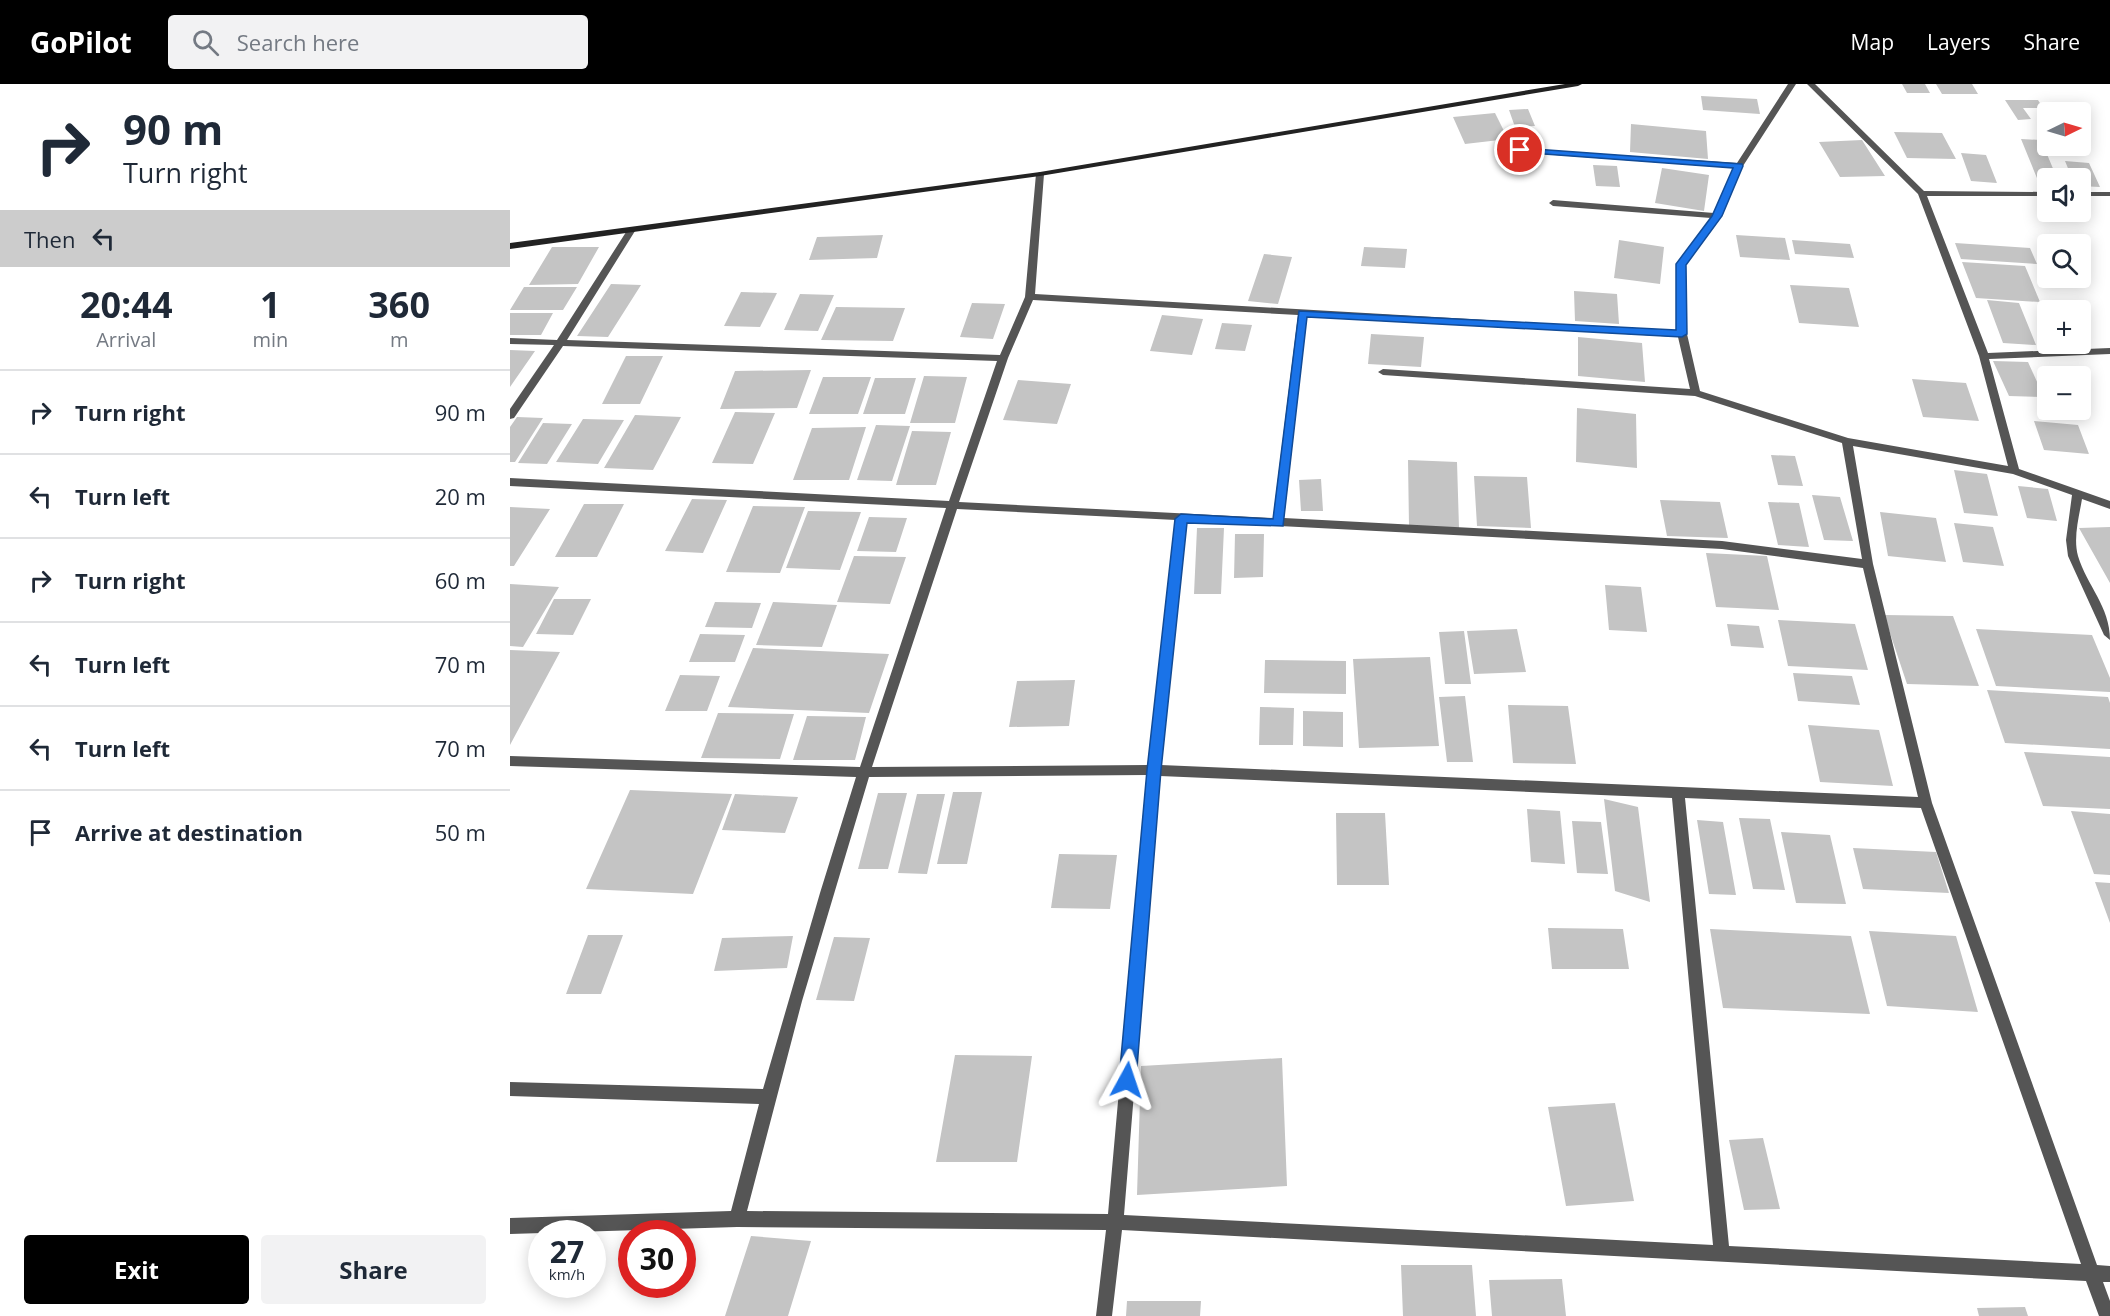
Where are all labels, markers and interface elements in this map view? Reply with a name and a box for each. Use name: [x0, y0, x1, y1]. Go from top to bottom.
search box: [168, 15, 588, 69]
text: GoPilot: [30, 23, 132, 61]
icon: search: [189, 26, 222, 59]
text: Search here: [237, 27, 359, 57]
text: Map: [1851, 28, 1894, 56]
text: Layers: [1927, 28, 1991, 56]
text: Share: [2024, 28, 2080, 56]
text: 90 m: [123, 100, 223, 157]
north arrow: [2037, 102, 2091, 156]
map controls: [2037, 102, 2091, 420]
icon: right: [24, 108, 102, 186]
pin: [1494, 124, 1545, 175]
icon: arrive: [1503, 133, 1536, 166]
text: Turn right: [123, 154, 248, 191]
button: sound: [2037, 168, 2091, 222]
icon: left: [87, 222, 120, 255]
text: Then: [24, 224, 75, 254]
button: search: [2037, 234, 2091, 288]
text: 20:44: [80, 280, 173, 329]
text: 1: [260, 280, 281, 329]
text: 360: [368, 280, 430, 329]
button: +: [2037, 300, 2091, 354]
text: Arrival: [96, 326, 156, 353]
text: min: [252, 326, 288, 353]
text: m: [390, 326, 408, 353]
button: −: [2037, 366, 2091, 420]
icon: right: [24, 396, 57, 429]
text: Turn right: [75, 397, 186, 427]
text: 90 m: [435, 397, 486, 427]
icon: left: [24, 480, 57, 513]
text: Turn left: [75, 481, 170, 511]
text: 20 m: [435, 481, 486, 511]
icon: right: [24, 564, 57, 597]
text: Turn right: [75, 565, 186, 595]
text: 60 m: [435, 565, 486, 595]
icon: left: [24, 648, 57, 681]
text: Turn left: [75, 649, 170, 679]
text: 70 m: [435, 649, 486, 679]
icon: left: [24, 732, 57, 765]
text: Turn left: [75, 733, 170, 763]
text: 70 m: [435, 733, 486, 763]
icon: arrive: [24, 816, 57, 849]
text: Arrive at destination: [75, 817, 303, 847]
text: 50 m: [435, 817, 486, 847]
position arrow: [1095, 1048, 1159, 1112]
speed limit sign: 30: [618, 1220, 696, 1298]
text: 27: [550, 1231, 584, 1272]
button: Exit: [24, 1235, 249, 1304]
button: Share: [261, 1235, 486, 1304]
text: km/h: [549, 1264, 585, 1284]

